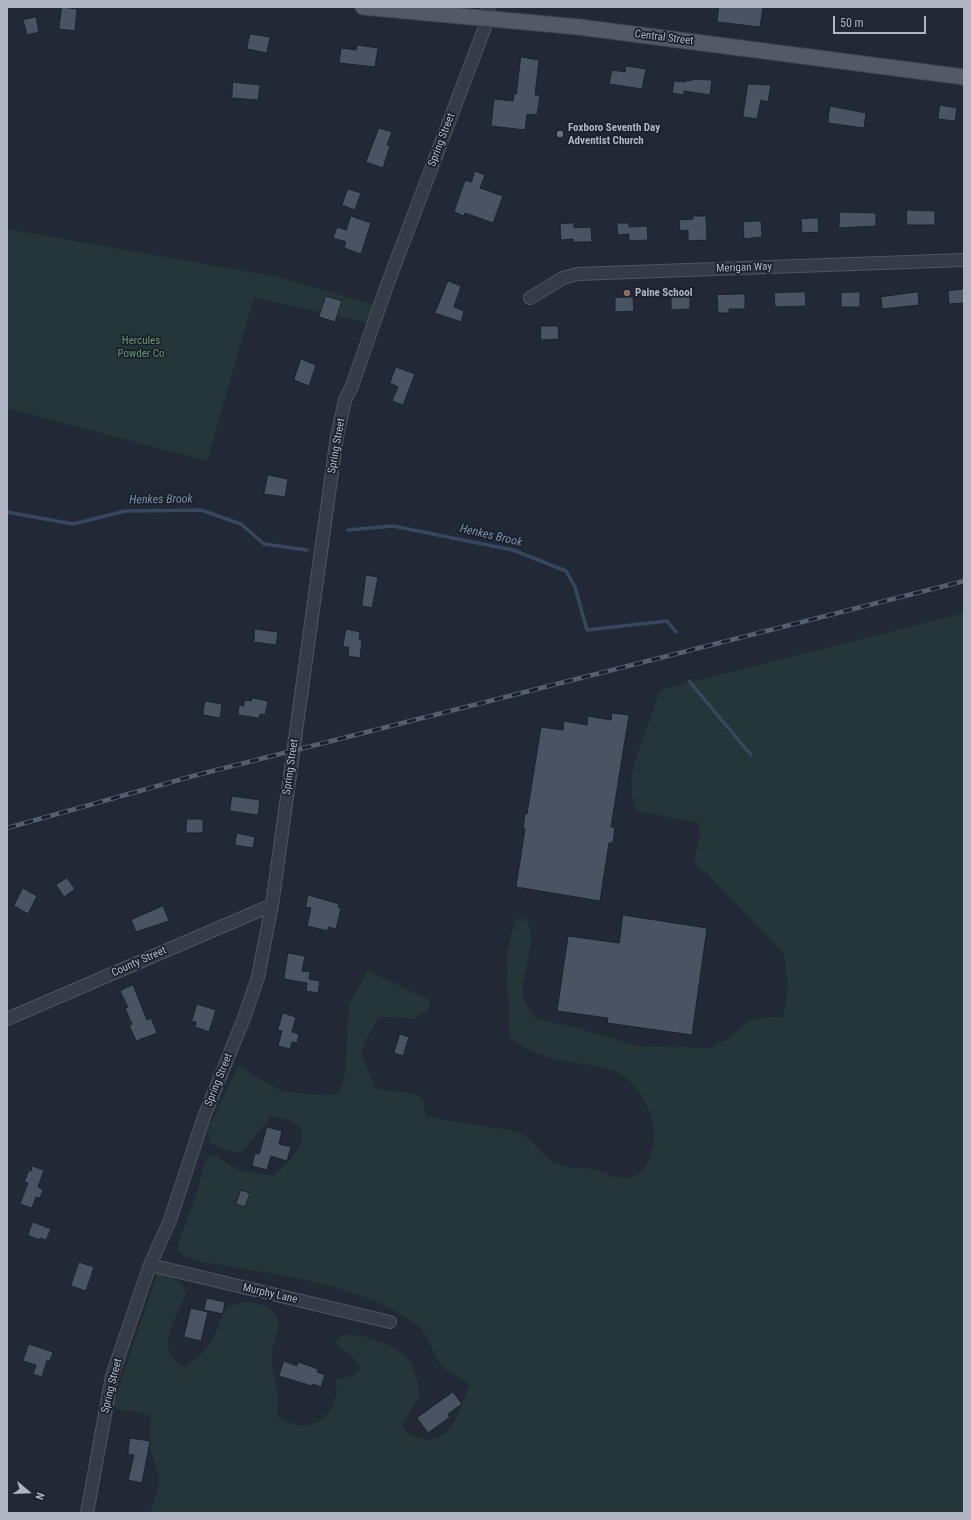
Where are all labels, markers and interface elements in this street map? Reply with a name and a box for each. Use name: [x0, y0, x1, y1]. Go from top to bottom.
scale bar: [835, 8, 928, 34]
text: 50 m: [840, 16, 864, 30]
street label: Central Street: [634, 28, 694, 48]
street label: Spring Street: [426, 111, 458, 169]
place label: Foxboro Seventh Day Adventist Church: [568, 121, 660, 147]
marker: Foxboro Seventh Day Adventist Church: [555, 129, 565, 139]
street label: Merigan Way: [716, 260, 772, 276]
place label: Paine School: [635, 286, 692, 300]
marker: Paine School: [622, 288, 632, 298]
park label: Hercules Powder Co: [118, 334, 164, 360]
street label: Spring Street: [326, 417, 348, 475]
water label: Henkes Brook: [129, 492, 193, 508]
water label: Henkes Brook: [458, 522, 524, 550]
street label: Spring Street: [281, 738, 301, 796]
street label: County Street: [110, 944, 168, 980]
street label: Spring Street: [202, 1052, 236, 1108]
street label: Murphy Lane: [241, 1281, 299, 1307]
street label: Spring Street: [99, 1357, 125, 1415]
north arrow: [8, 1472, 48, 1512]
text: N: [33, 1491, 47, 1501]

